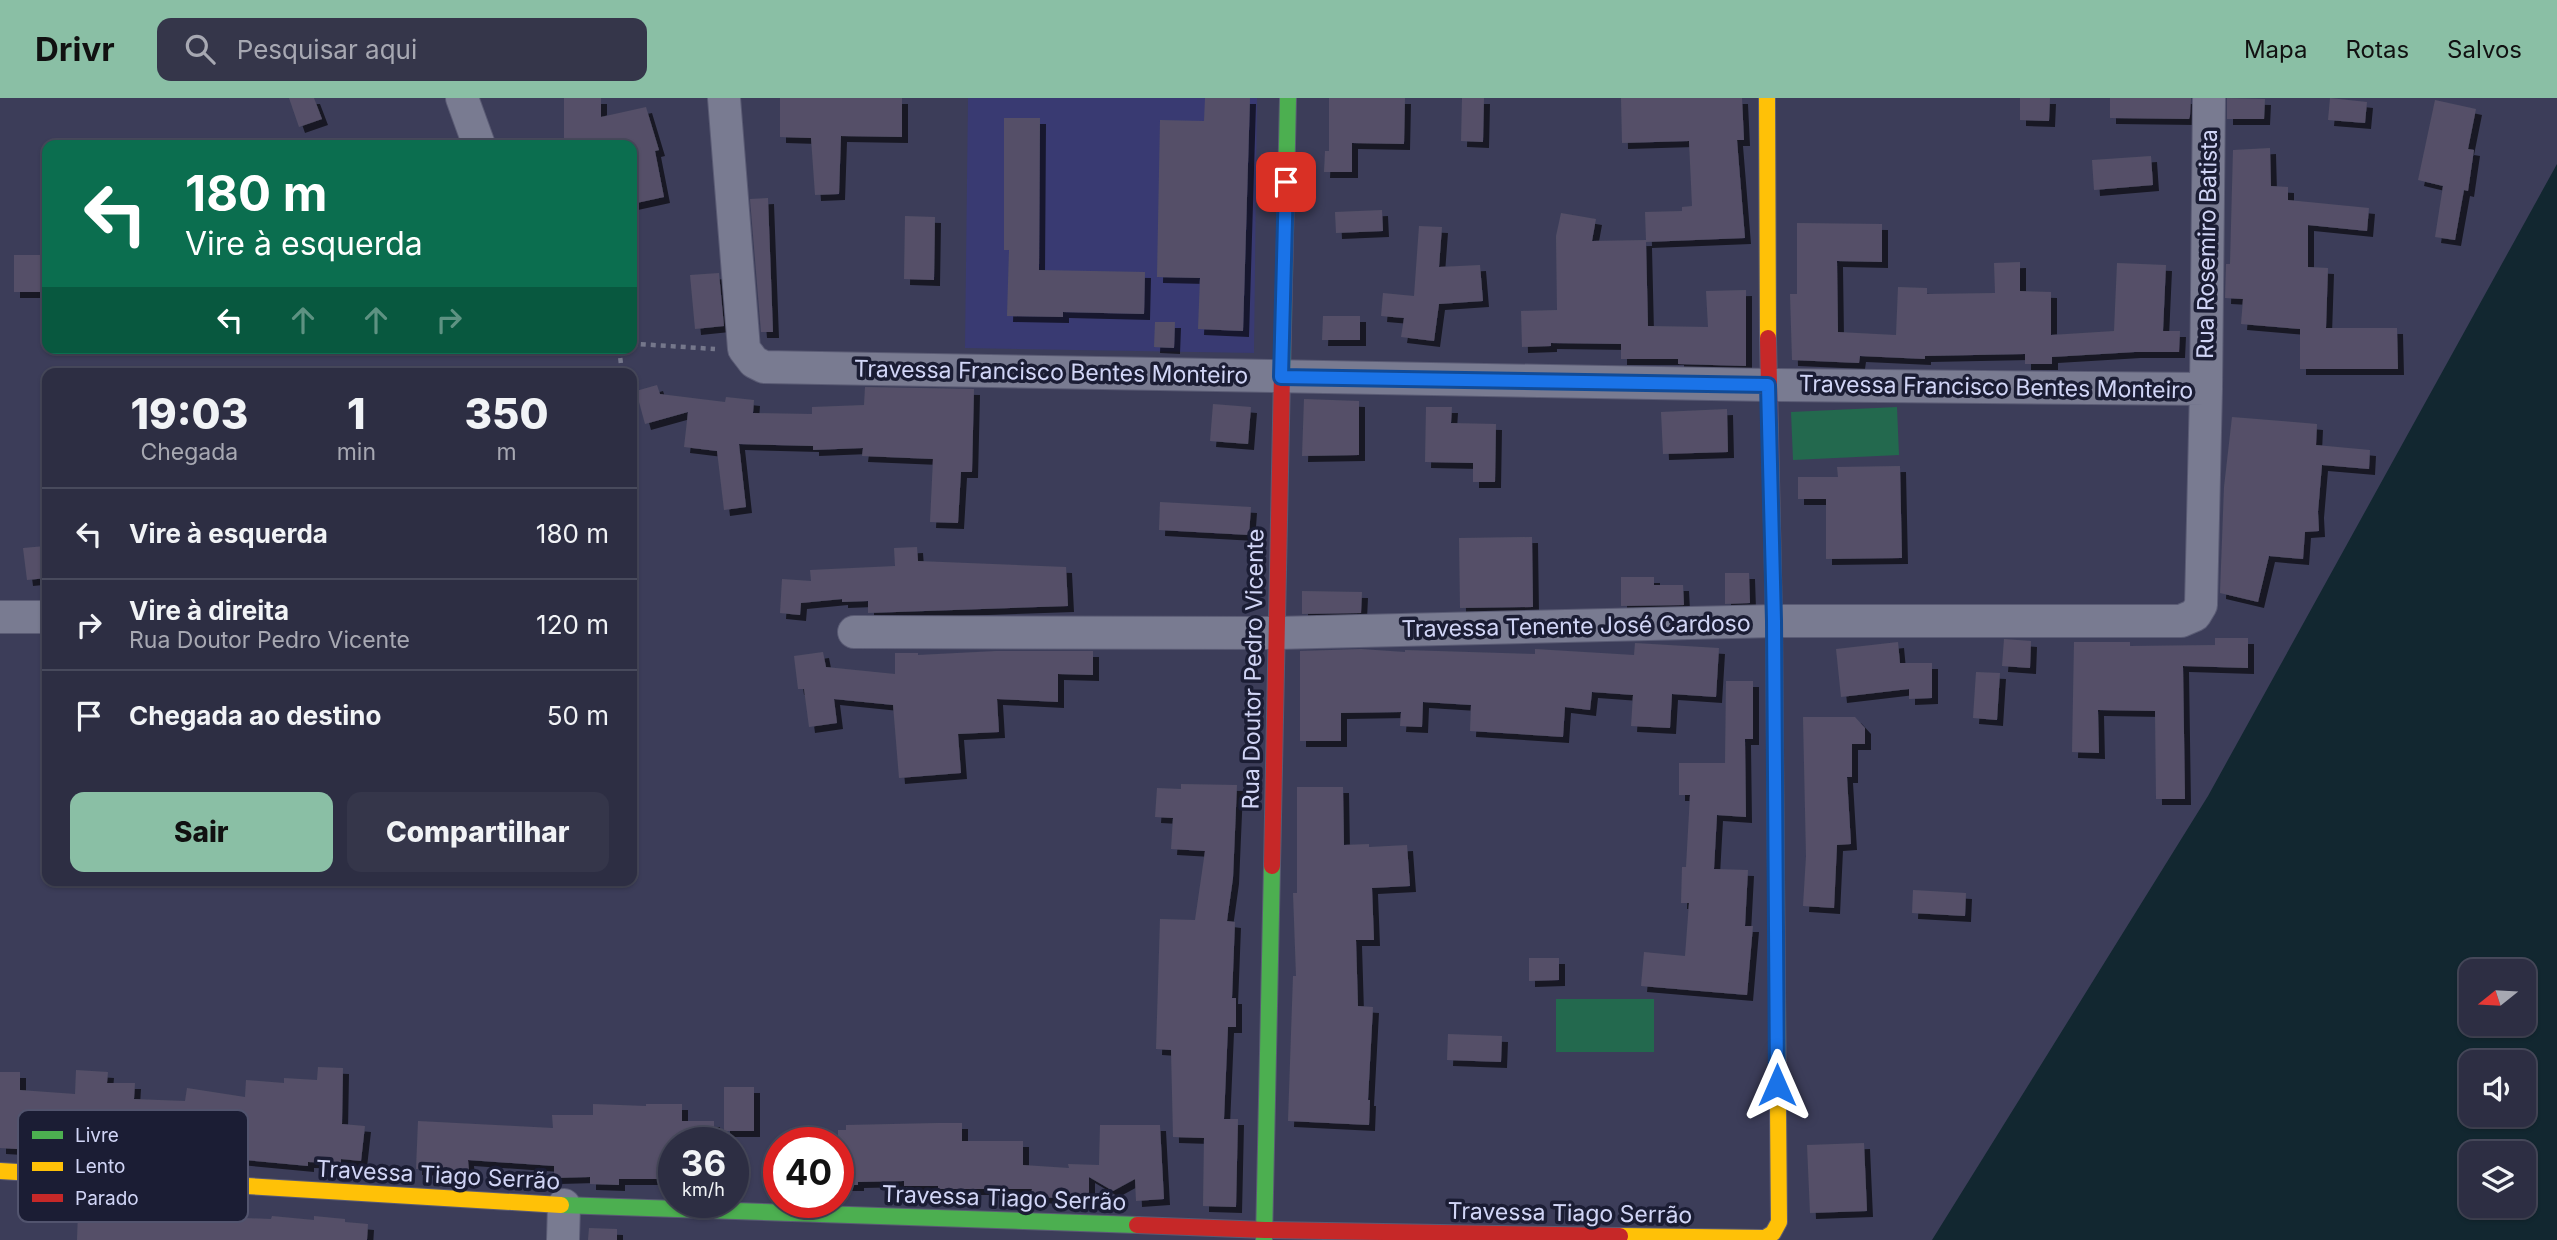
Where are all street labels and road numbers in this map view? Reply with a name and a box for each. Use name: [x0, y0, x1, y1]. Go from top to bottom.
street label: Rua Rosemiro Batista: [2191, 129, 2223, 359]
street label: Travessa Francisco Bentes Monteiro: [854, 355, 1248, 389]
street label: Travessa Francisco Bentes Monteiro: [1799, 370, 2193, 404]
street label: Rua Doutor Pedro Vicente: [1237, 528, 1269, 810]
street label: Travessa Tenente José Cardoso: [1401, 609, 1751, 643]
street label: Travessa Tiago Serrão: [315, 1155, 561, 1195]
street label: Travessa Tiago Serrão: [881, 1180, 1127, 1216]
street label: Travessa Tiago Serrão: [1447, 1197, 1693, 1229]

